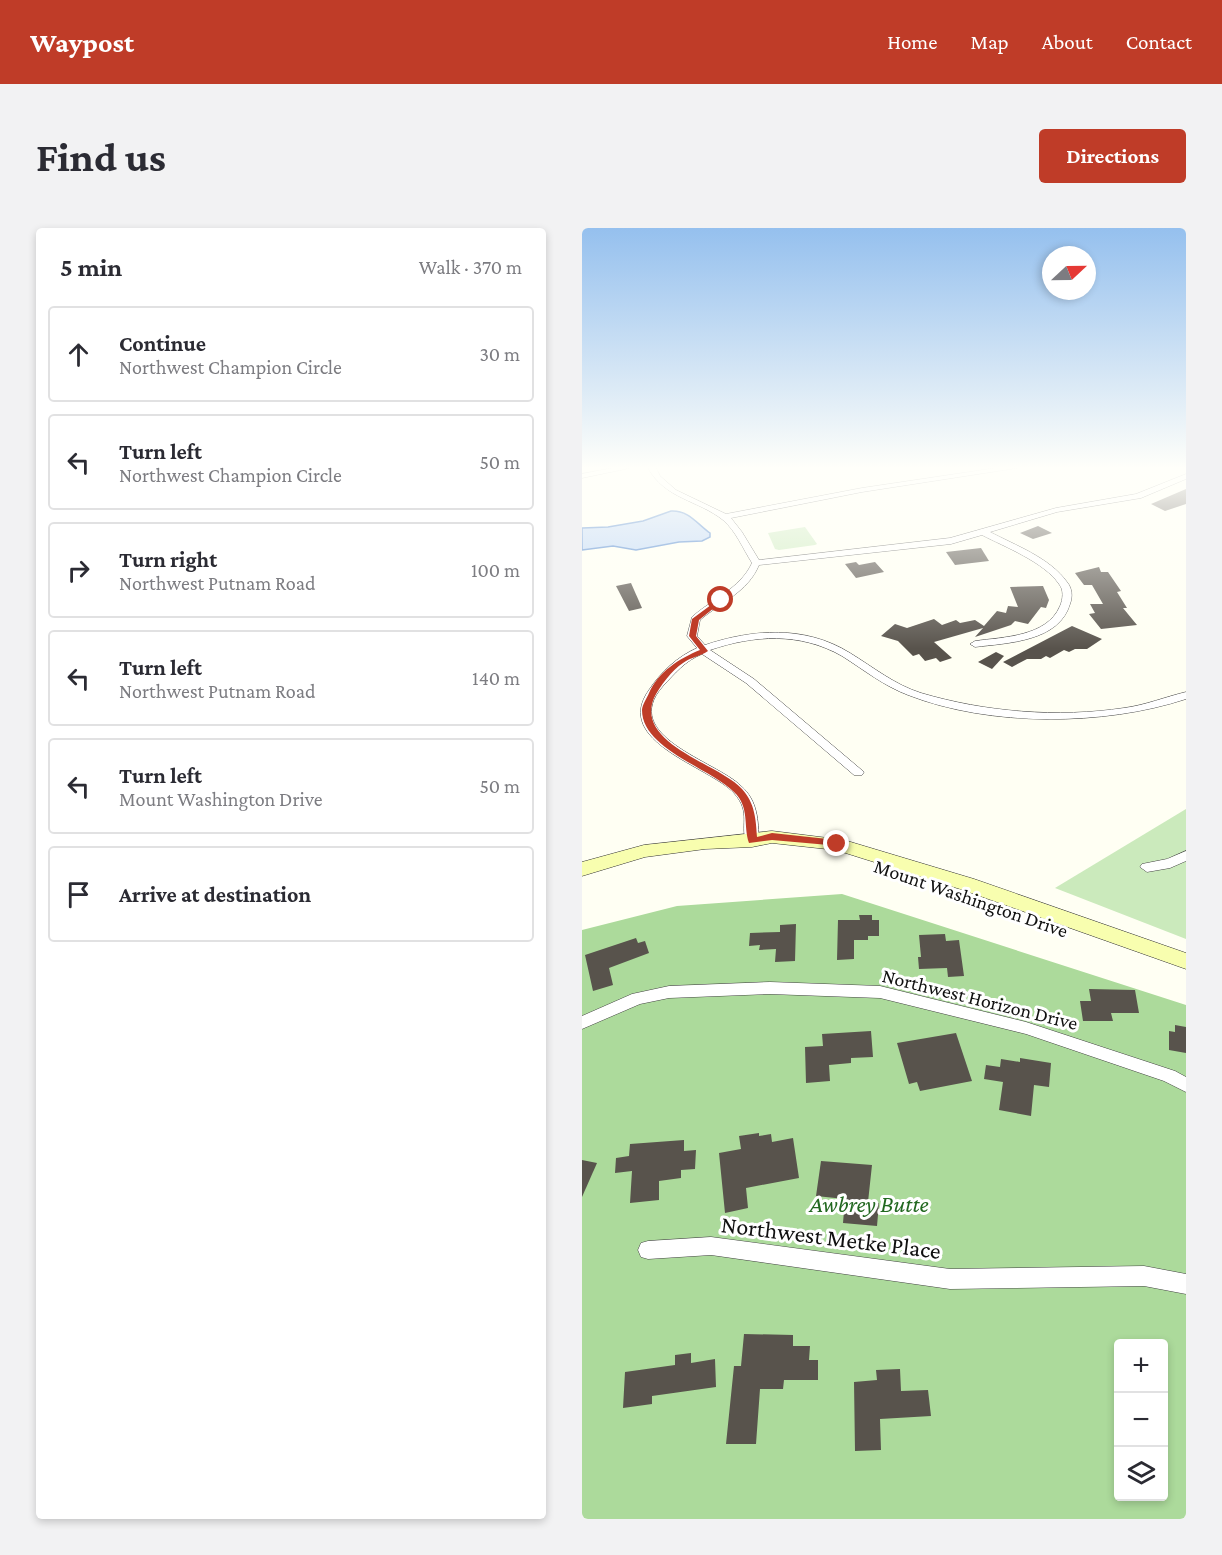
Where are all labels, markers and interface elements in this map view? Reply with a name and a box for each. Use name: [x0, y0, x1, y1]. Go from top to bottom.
text: Waypost: [30, 27, 134, 58]
text: Home: [887, 30, 937, 54]
text: Map: [970, 30, 1009, 54]
text: About: [1042, 30, 1093, 54]
text: Contact: [1126, 30, 1192, 54]
button: Directions: [1039, 129, 1186, 183]
text: Find us: [36, 133, 166, 180]
north arrow: [1042, 246, 1096, 300]
text: 5 min: [60, 253, 122, 282]
text: Walk · 370 m: [419, 256, 522, 278]
text: Continue: [119, 331, 206, 356]
icon: ahead: [62, 338, 95, 371]
text: 30 m: [479, 343, 520, 365]
text: Northwest Champion Circle: [119, 356, 342, 378]
text: Turn left: [119, 439, 202, 464]
icon: left: [62, 446, 95, 479]
text: 50 m: [479, 451, 520, 473]
text: Northwest Champion Circle: [119, 464, 342, 486]
text: Turn right: [119, 547, 217, 572]
icon: right: [62, 554, 95, 587]
text: 100 m: [471, 559, 520, 581]
text: Northwest Putnam Road: [119, 572, 316, 594]
route start: [707, 586, 733, 612]
text: Turn left: [119, 655, 202, 680]
icon: left: [62, 662, 95, 695]
text: 140 m: [472, 667, 520, 689]
text: Northwest Putnam Road: [119, 680, 316, 702]
text: Turn left: [119, 763, 202, 788]
icon: left: [62, 770, 95, 803]
text: 50 m: [479, 775, 520, 797]
text: Mount Washington Drive: [119, 788, 323, 810]
route end: [823, 830, 849, 856]
street label: Mount Washington Drive: [871, 854, 1071, 943]
icon: arrive: [62, 878, 95, 911]
text: Arrive at destination: [119, 882, 311, 907]
street label: Northwest Horizon Drive: [880, 964, 1080, 1034]
park label: Awbrey Butte: [808, 1190, 929, 1217]
street label: Northwest Metke Place: [720, 1210, 942, 1264]
map controls: [1114, 1339, 1168, 1501]
button: +: [1114, 1339, 1168, 1393]
button: −: [1114, 1393, 1168, 1447]
button: layers: [1114, 1447, 1168, 1501]

